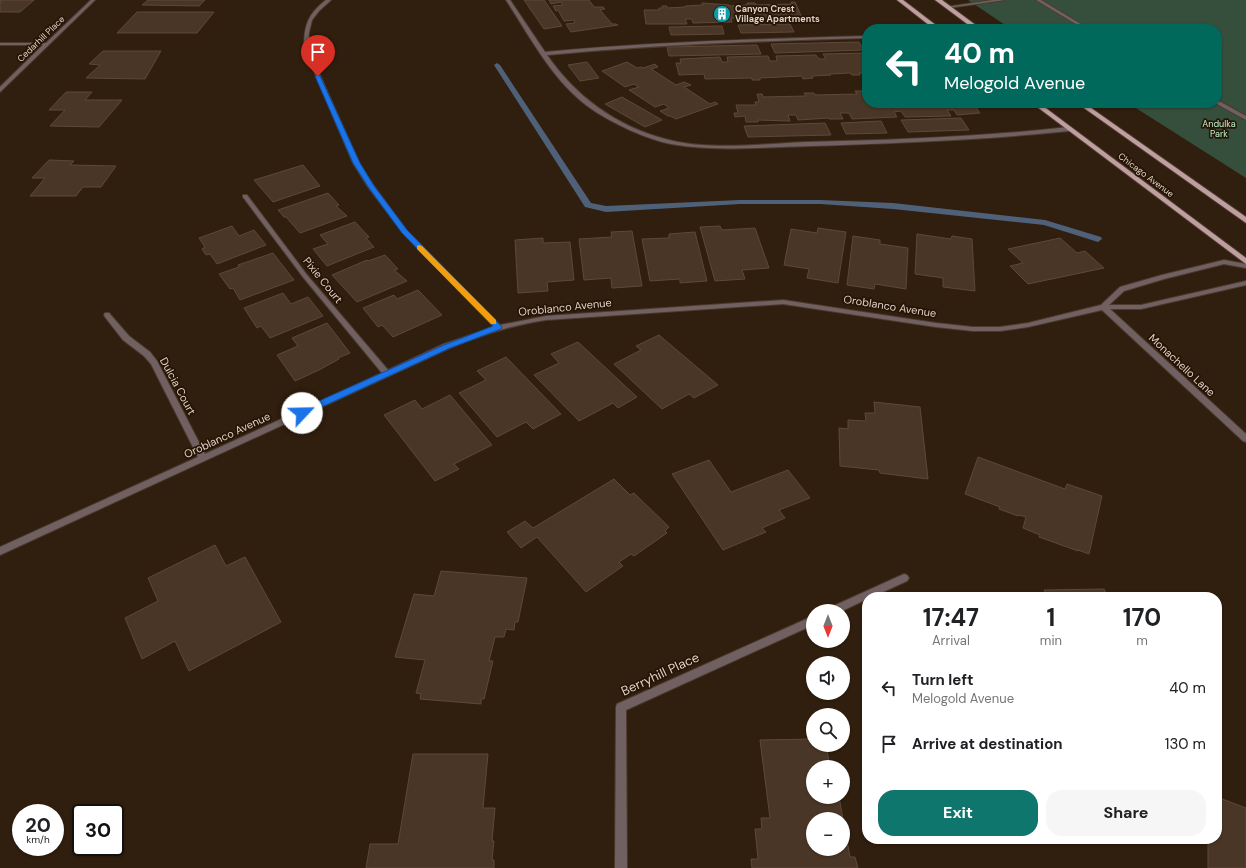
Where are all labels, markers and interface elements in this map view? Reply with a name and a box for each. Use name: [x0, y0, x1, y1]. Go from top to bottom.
place label: Canyon Crest Village Apartments: [735, 3, 820, 25]
building icon: Canyon Crest Village Apartments: [712, 4, 732, 24]
street label: Cedarhill Place: [15, 13, 67, 65]
pin: [301, 35, 335, 76]
text: 40 m: [944, 35, 1015, 72]
icon: left: [878, 40, 930, 92]
icon: arrive: [307, 41, 329, 63]
text: Melogold Avenue: [944, 71, 1085, 95]
park label: Andulka Park: [1202, 118, 1236, 140]
street label: Chicago Avenue: [1116, 150, 1176, 200]
street label: Pixie Court: [300, 254, 346, 306]
street label: Oroblanco Avenue: [843, 292, 937, 320]
street label: Oroblanco Avenue: [518, 295, 612, 319]
street label: Monachello Lane: [1146, 331, 1218, 399]
street label: Dulcia Court: [157, 355, 199, 417]
position arrow: [281, 392, 323, 434]
street label: Oroblanco Avenue: [182, 409, 272, 461]
text: 17:47: [923, 602, 979, 633]
text: 1: [1047, 602, 1055, 633]
text: 170: [1123, 602, 1161, 633]
north arrow: [806, 604, 850, 648]
map controls: [806, 604, 850, 856]
text: Arrival: [932, 632, 970, 649]
text: min: [1040, 632, 1062, 649]
text: m: [1136, 632, 1148, 649]
street label: Berryhill Place: [618, 648, 702, 700]
button: sound: [806, 656, 850, 700]
text: Turn left: [912, 670, 973, 690]
icon: left: [878, 677, 900, 699]
text: 40 m: [1169, 678, 1206, 698]
text: Melogold Avenue: [912, 690, 1014, 707]
button: search: [806, 708, 850, 752]
icon: arrive: [878, 733, 900, 755]
text: Arrive at destination: [912, 734, 1063, 754]
text: 130 m: [1165, 734, 1206, 754]
button: +: [806, 760, 850, 804]
button: Exit: [878, 790, 1038, 836]
button: Share: [1046, 790, 1206, 836]
speed limit sign: 30: [72, 804, 124, 856]
text: 20: [25, 812, 51, 838]
button: −: [806, 812, 850, 856]
text: km/h: [26, 833, 50, 846]

